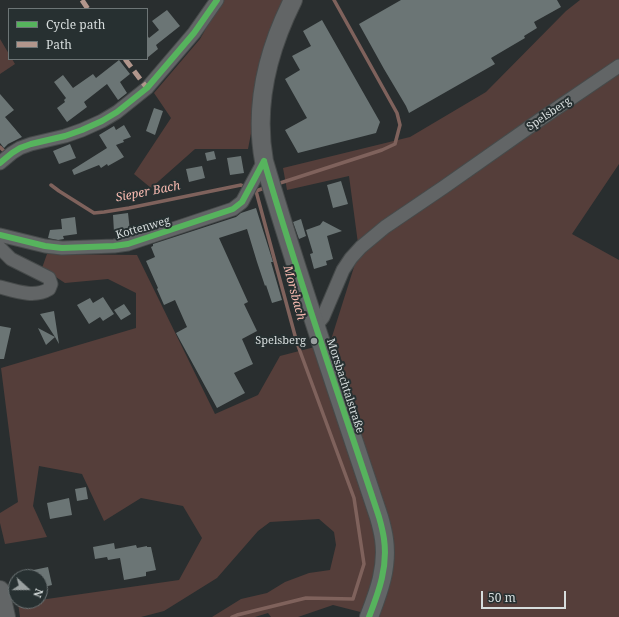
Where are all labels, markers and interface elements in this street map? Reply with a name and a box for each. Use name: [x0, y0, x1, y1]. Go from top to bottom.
legend: [8, 8, 148, 60]
text: Cycle path: [46, 16, 105, 33]
text: Path: [46, 36, 72, 53]
street label: Spelsberg: [524, 94, 574, 134]
water label: Sieper Bach: [114, 179, 182, 205]
street label: Kottenweg: [114, 214, 172, 242]
water label: Morsbach: [280, 264, 308, 322]
place label: Spelsberg: [255, 334, 306, 348]
marker: Spelsberg: [309, 336, 319, 346]
street label: Morsbachtalstraße: [323, 337, 367, 435]
north arrow: [8, 569, 48, 609]
scale bar: [483, 583, 568, 609]
text: N: [30, 586, 47, 600]
text: 50 m: [488, 589, 516, 606]

